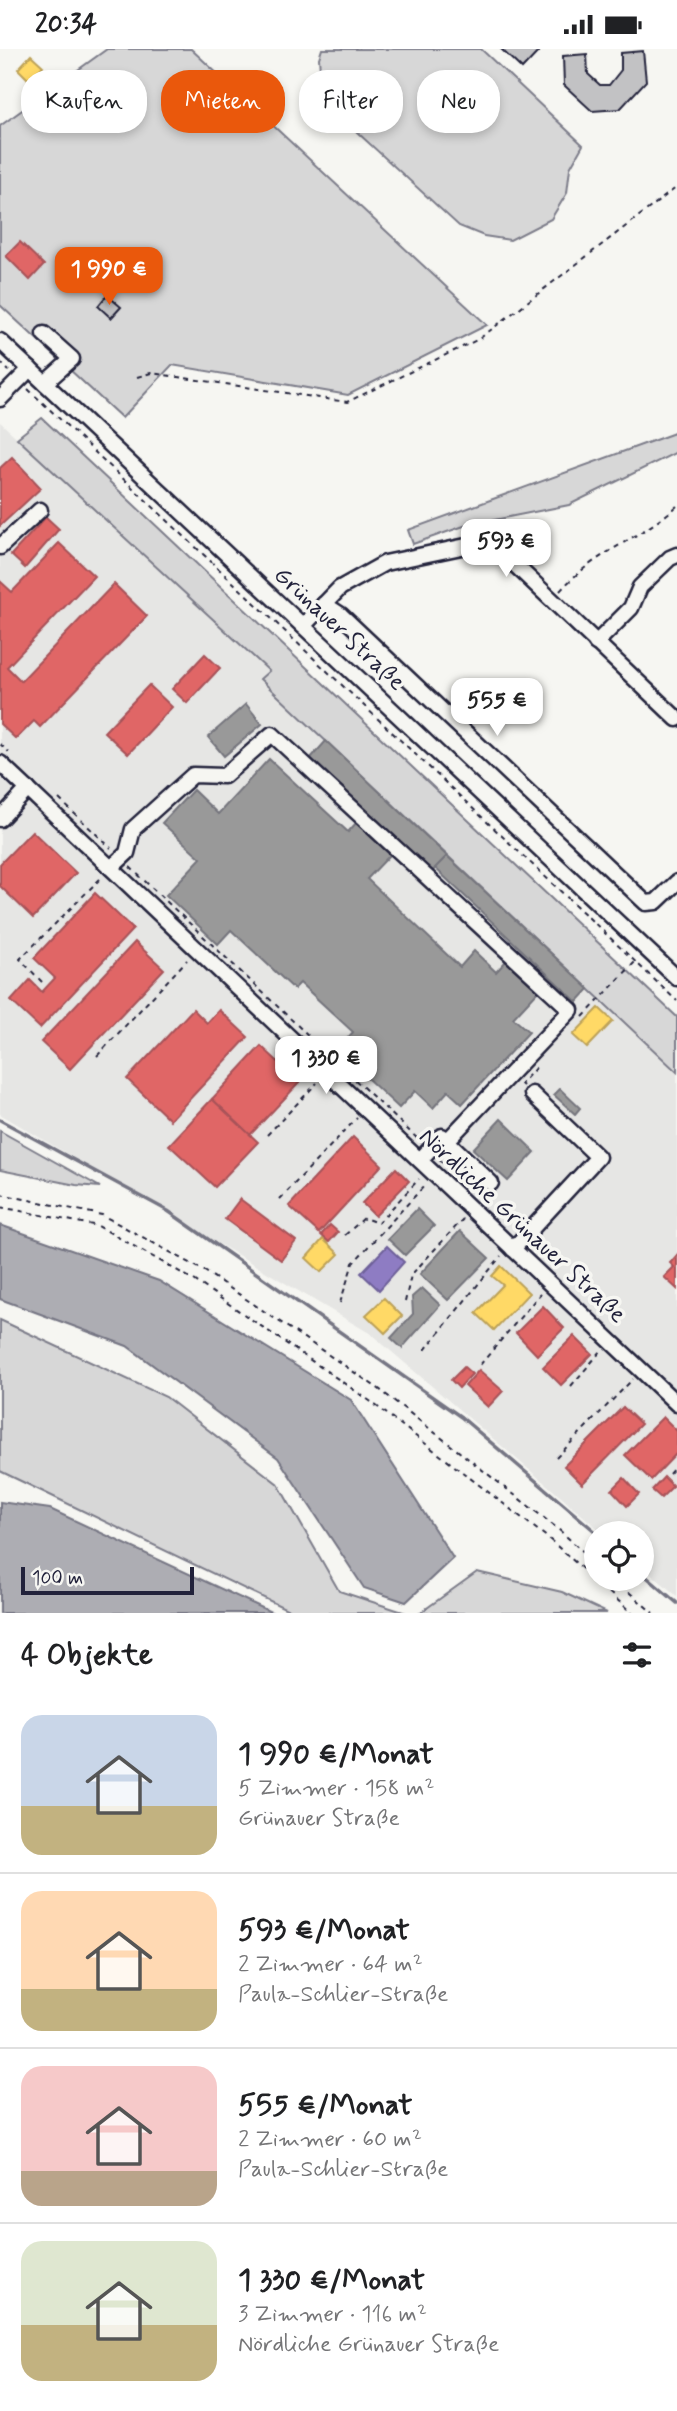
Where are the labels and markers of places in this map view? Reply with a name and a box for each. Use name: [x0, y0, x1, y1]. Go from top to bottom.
pin: 1 990 €: [44, 247, 174, 307]
pin: 593 €: [457, 519, 555, 579]
pin: 555 €: [448, 679, 546, 738]
pin: 1 330 €: [261, 1037, 391, 1096]

